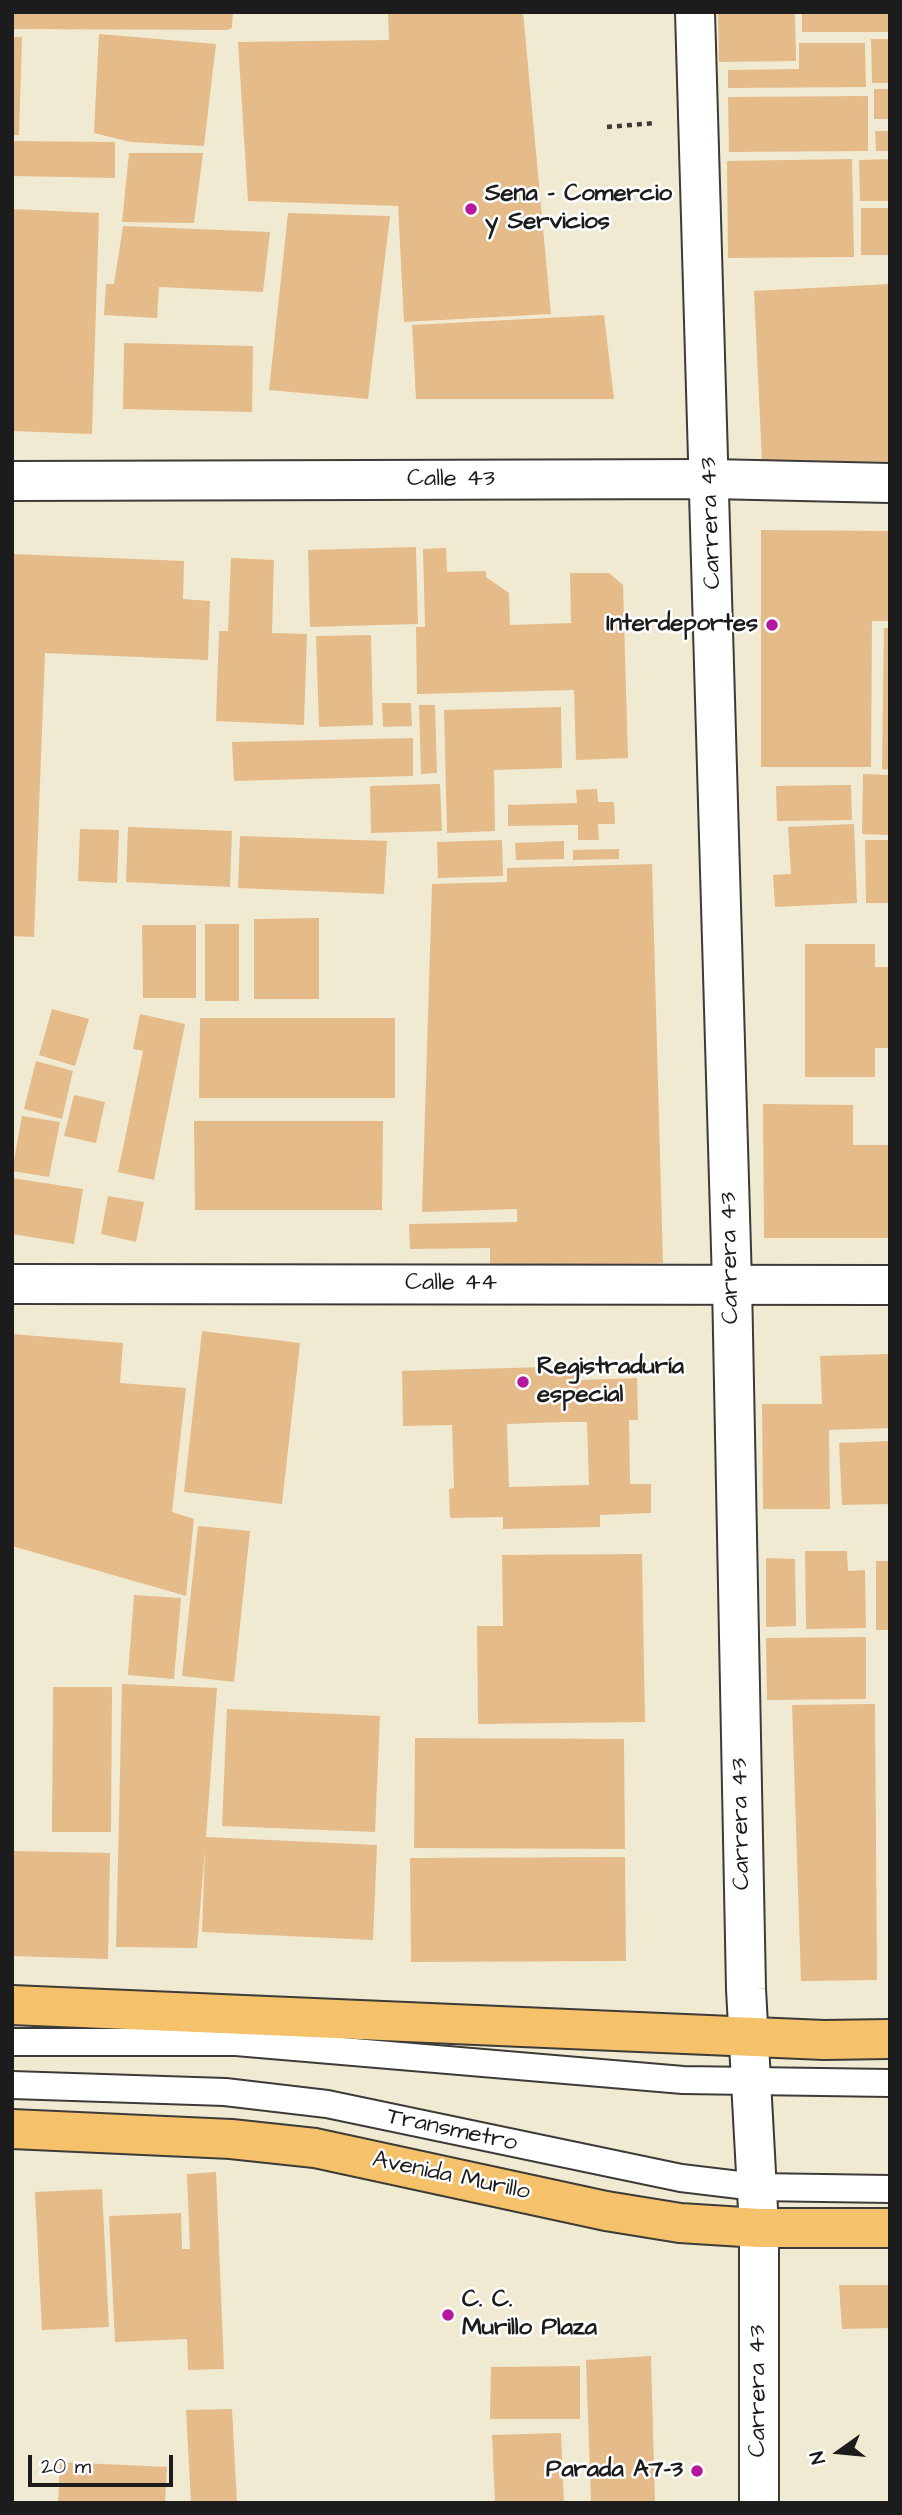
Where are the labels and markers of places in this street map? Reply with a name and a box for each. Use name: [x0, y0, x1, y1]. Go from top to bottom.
place label: Sena - Comercio y Servicios: [485, 181, 672, 237]
marker: Sena - Comercio y Servicios: [463, 201, 479, 217]
place label: Interdeportes: [606, 611, 758, 639]
marker: Interdeportes: [764, 617, 780, 633]
place label: Registraduría especial: [537, 1354, 684, 1410]
marker: Registraduría especial: [515, 1374, 531, 1390]
place label: C. C. Murillo Plaza: [462, 2287, 597, 2343]
marker: C. C. Murillo Plaza: [440, 2307, 456, 2323]
place label: Parada A7-3: [546, 2457, 683, 2485]
marker: Parada A7-3: [689, 2463, 705, 2479]

